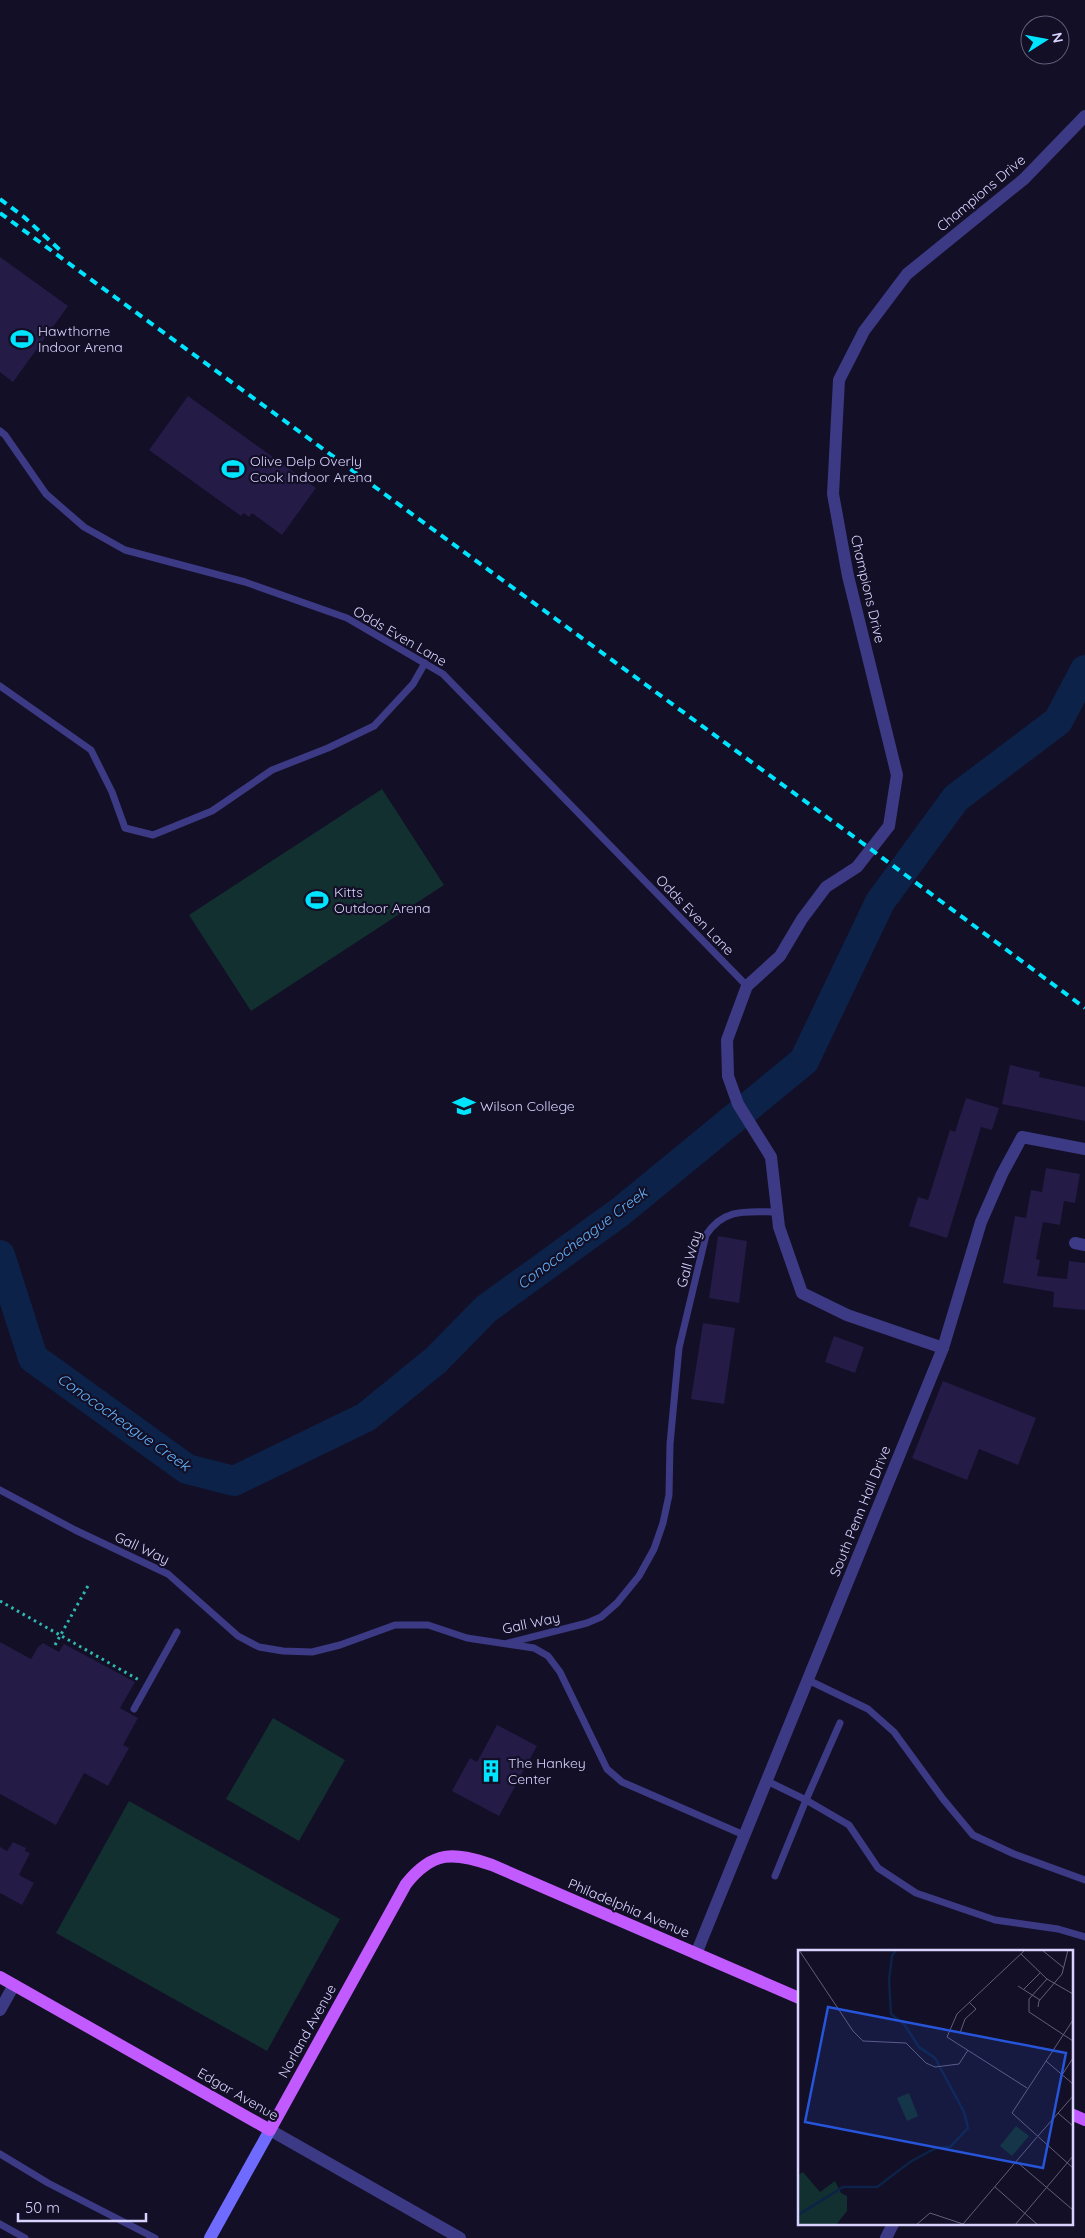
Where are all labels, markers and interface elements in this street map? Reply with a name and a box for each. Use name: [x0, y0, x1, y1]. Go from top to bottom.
north arrow: [1020, 15, 1070, 65]
text: N: [1048, 31, 1068, 44]
street label: Champions Drive: [933, 151, 1029, 235]
place label: Hawthorne Indoor Arena: [38, 322, 123, 356]
sports icon: Hawthorne Indoor Arena: [9, 326, 35, 352]
place label: Olive Delp Overly Cook Indoor Arena: [250, 452, 372, 486]
sports icon: Olive Delp Overly Cook Indoor Arena: [220, 456, 246, 482]
street label: Champions Drive: [847, 533, 889, 645]
street label: Odds Even Lane: [350, 602, 450, 670]
street label: Odds Even Lane: [652, 871, 738, 959]
place label: Kitts Outdoor Arena: [334, 883, 431, 917]
sports icon: Kitts Outdoor Arena: [304, 887, 330, 913]
school or university icon: Wilson College: [451, 1093, 477, 1119]
place label: Wilson College: [480, 1097, 575, 1115]
water label: Conococheague Creek: [513, 1182, 652, 1293]
street label: Gall Way: [672, 1228, 706, 1290]
water label: Conococheague Creek: [54, 1369, 196, 1476]
street label: South Penn Hall Drive: [826, 1443, 894, 1579]
street label: Gall Way: [112, 1527, 172, 1569]
street label: Gall Way: [501, 1608, 561, 1638]
place label: The Hankey Center: [508, 1754, 586, 1788]
building icon: The Hankey Center: [478, 1758, 504, 1784]
street label: Philadelphia Avenue: [566, 1874, 693, 1942]
inset map: [798, 1950, 1072, 2226]
street label: Norland Avenue: [274, 1981, 340, 2081]
street label: Edgar Avenue: [194, 2064, 282, 2124]
scale bar: [18, 2190, 145, 2222]
text: 50 m: [25, 2198, 60, 2217]

